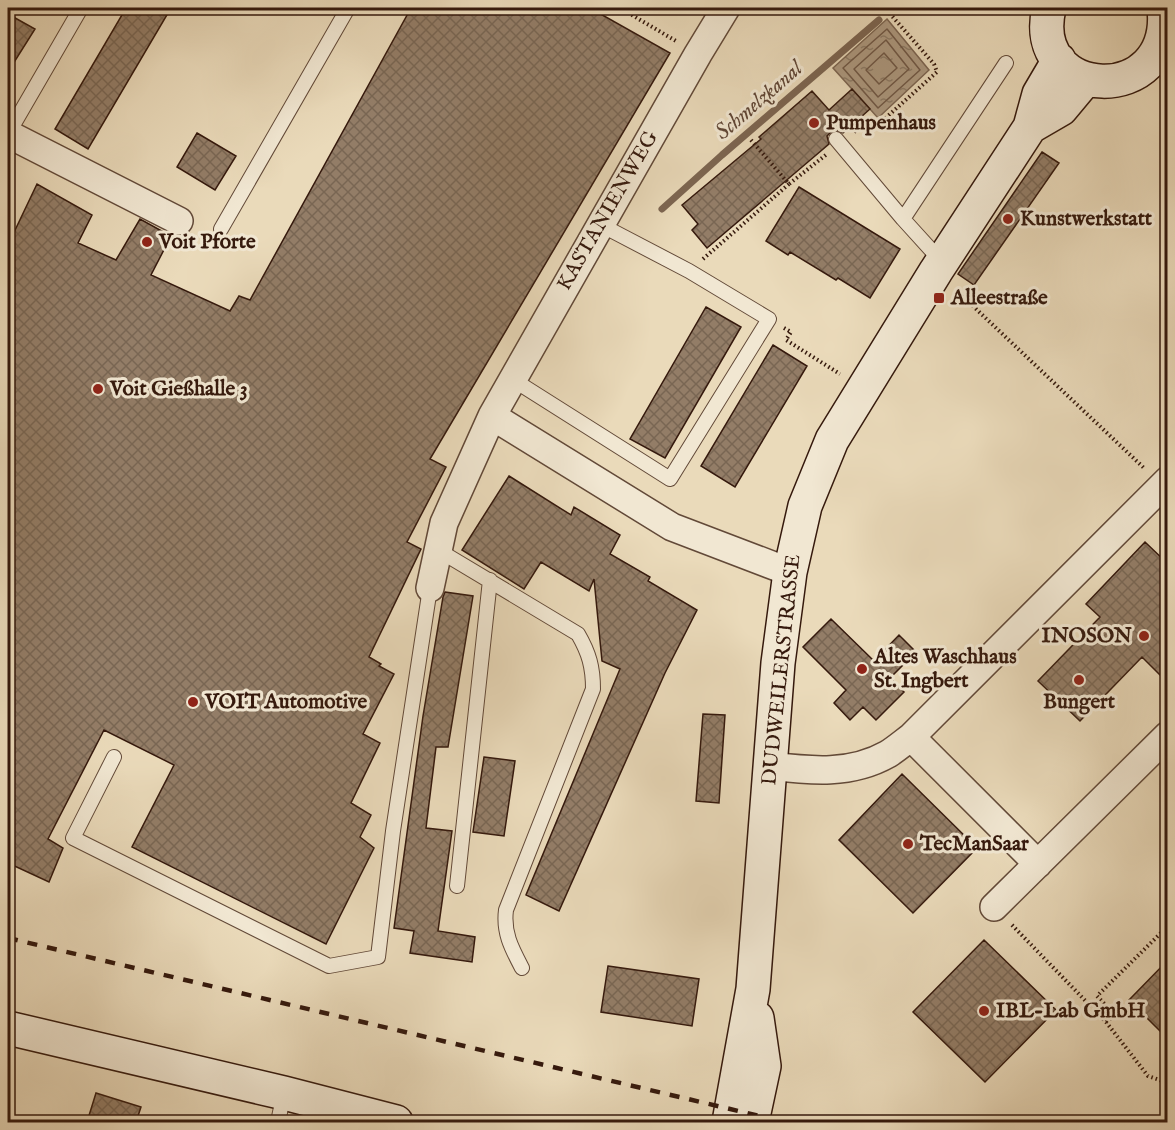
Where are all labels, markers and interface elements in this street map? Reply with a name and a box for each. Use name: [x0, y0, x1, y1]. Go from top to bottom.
water label: Schmelzkanal: [709, 54, 810, 147]
place label: Pumpenhaus: [826, 110, 936, 137]
marker: Pumpenhaus: [807, 116, 821, 130]
street label: KASTANIENWEG: [551, 126, 665, 296]
place label: Kunstwerkstatt: [1020, 206, 1153, 233]
marker: Kunstwerkstatt: [1001, 212, 1015, 226]
place label: Voit Pforte: [158, 229, 256, 256]
marker: Voit Pforte: [140, 235, 154, 249]
place label: Alleestraße: [950, 285, 1048, 312]
marker: Alleestraße: [932, 291, 946, 305]
place label: Voit Gießhalle 3: [109, 376, 248, 403]
marker: Voit Gießhalle 3: [91, 382, 105, 396]
street label: DUDWEILERSTRASSE: [756, 553, 808, 787]
place label: INOSON: [1042, 623, 1132, 650]
marker: INOSON: [1137, 629, 1151, 643]
place label: Altes Waschhaus St. Ingbert: [873, 644, 1017, 695]
marker: Altes Waschhaus St. Ingbert: [855, 662, 869, 676]
marker: Bungert: [1072, 673, 1086, 687]
place label: VOIT Automotive: [204, 689, 368, 716]
place label: Bungert: [1043, 689, 1116, 716]
marker: VOIT Automotive: [186, 695, 200, 709]
place label: TecManSaar: [919, 831, 1029, 858]
marker: TecManSaar: [901, 837, 915, 851]
place label: IBL-Lab GmbH: [996, 998, 1145, 1025]
marker: IBL-Lab GmbH: [977, 1004, 991, 1018]

